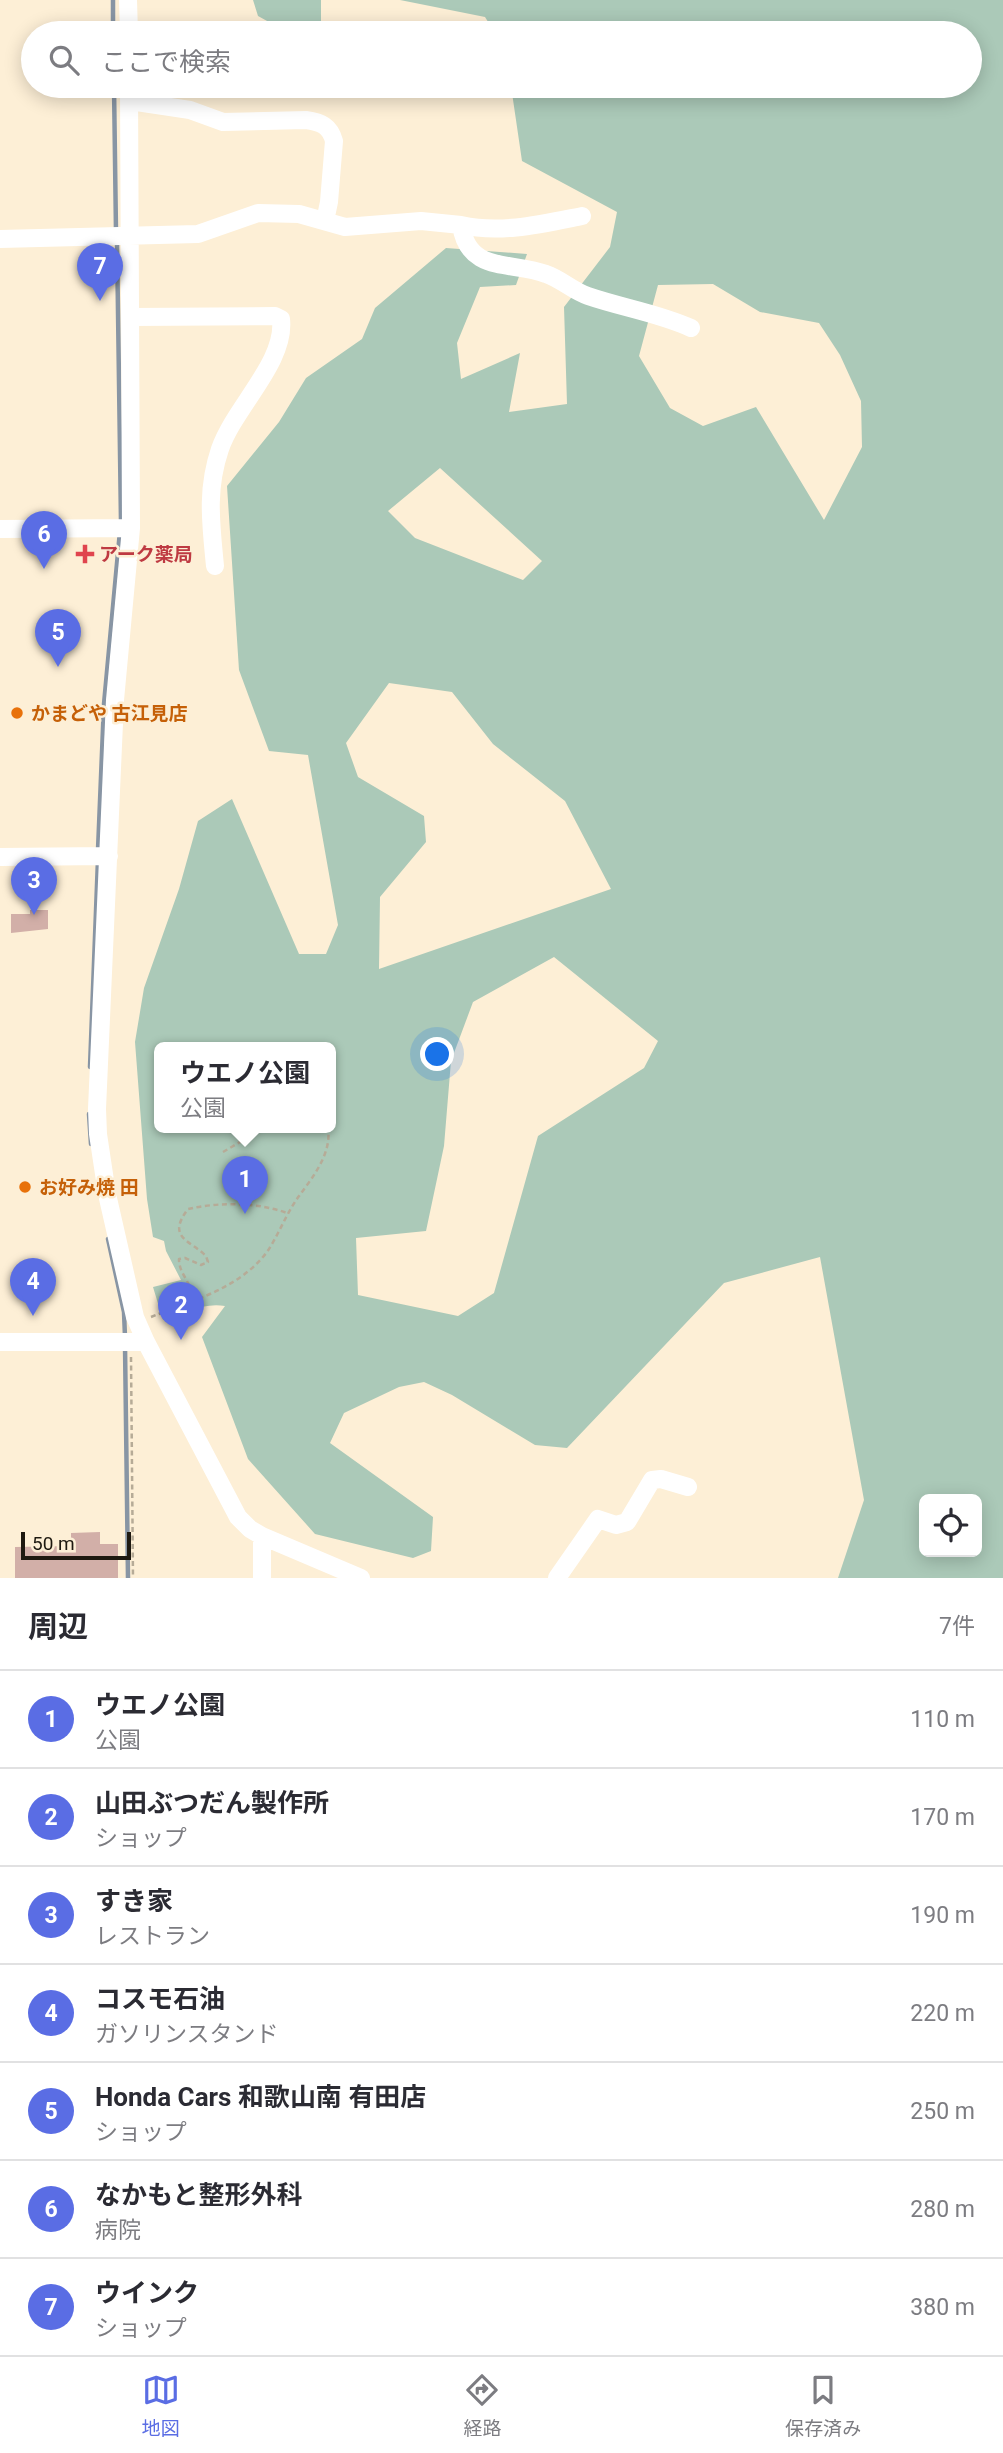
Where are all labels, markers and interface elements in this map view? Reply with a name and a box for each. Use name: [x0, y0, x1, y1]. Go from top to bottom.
search box: [21, 21, 982, 98]
icon: search: [45, 41, 83, 79]
text: ここで検索: [101, 47, 231, 77]
pin: 7: [77, 243, 123, 301]
pin: 6: [21, 511, 67, 569]
place label: アーク薬局: [99, 543, 193, 566]
marker: アーク薬局: [77, 546, 93, 562]
pin: 5: [35, 609, 81, 667]
place label: かまどや 古江見店: [31, 702, 188, 725]
marker: かまどや 古江見店: [9, 705, 25, 721]
pin: 3: [11, 857, 57, 915]
your location: [420, 1037, 454, 1071]
popup: [154, 1042, 336, 1133]
text: ウエノ公園: [180, 1058, 310, 1088]
text: 公園: [180, 1095, 226, 1122]
pin: 1: [222, 1156, 268, 1214]
place label: お好み焼 田: [39, 1176, 139, 1199]
marker: お好み焼 田: [17, 1179, 33, 1195]
pin: 4: [10, 1258, 56, 1316]
pin: 2: [158, 1282, 204, 1340]
map controls: [919, 1494, 982, 1557]
button: locate: [919, 1494, 982, 1557]
scale bar: [21, 1529, 131, 1561]
text: 50 m: [32, 1532, 75, 1555]
text: 周辺: [28, 1609, 88, 1644]
text: 7件: [939, 1613, 975, 1640]
text: ウエノ公園: [95, 1690, 225, 1720]
text: 1: [44, 1706, 58, 1733]
text: 110 m: [910, 1706, 975, 1733]
text: 公園: [95, 1727, 141, 1754]
text: 山田ぶつだん製作所: [95, 1788, 329, 1818]
text: 2: [44, 1804, 58, 1831]
text: 170 m: [910, 1804, 975, 1831]
text: ショップ: [95, 1825, 187, 1852]
text: すき家: [95, 1886, 173, 1916]
text: 3: [44, 1902, 58, 1929]
text: 190 m: [910, 1902, 975, 1929]
text: レストラン: [95, 1923, 210, 1950]
text: コスモ石油: [95, 1984, 225, 2014]
text: 4: [44, 2000, 58, 2027]
text: 220 m: [910, 2000, 975, 2027]
text: ガソリンスタンド: [95, 2021, 279, 2048]
text: Honda Cars 和歌山南 有田店: [95, 2082, 426, 2112]
text: 5: [44, 2098, 58, 2125]
text: 250 m: [910, 2098, 975, 2125]
text: ショップ: [95, 2119, 187, 2146]
text: なかもと整形外科: [95, 2180, 302, 2210]
text: 6: [44, 2196, 58, 2223]
text: 280 m: [910, 2196, 975, 2223]
text: 病院: [95, 2217, 141, 2244]
text: ウインク: [95, 2278, 199, 2308]
text: 7: [44, 2294, 58, 2321]
text: 380 m: [910, 2294, 975, 2321]
text: ショップ: [95, 2315, 187, 2342]
tab: 地図: [142, 2371, 180, 2440]
tab: 経路: [463, 2371, 501, 2440]
tab: 保存済み: [785, 2371, 861, 2440]

